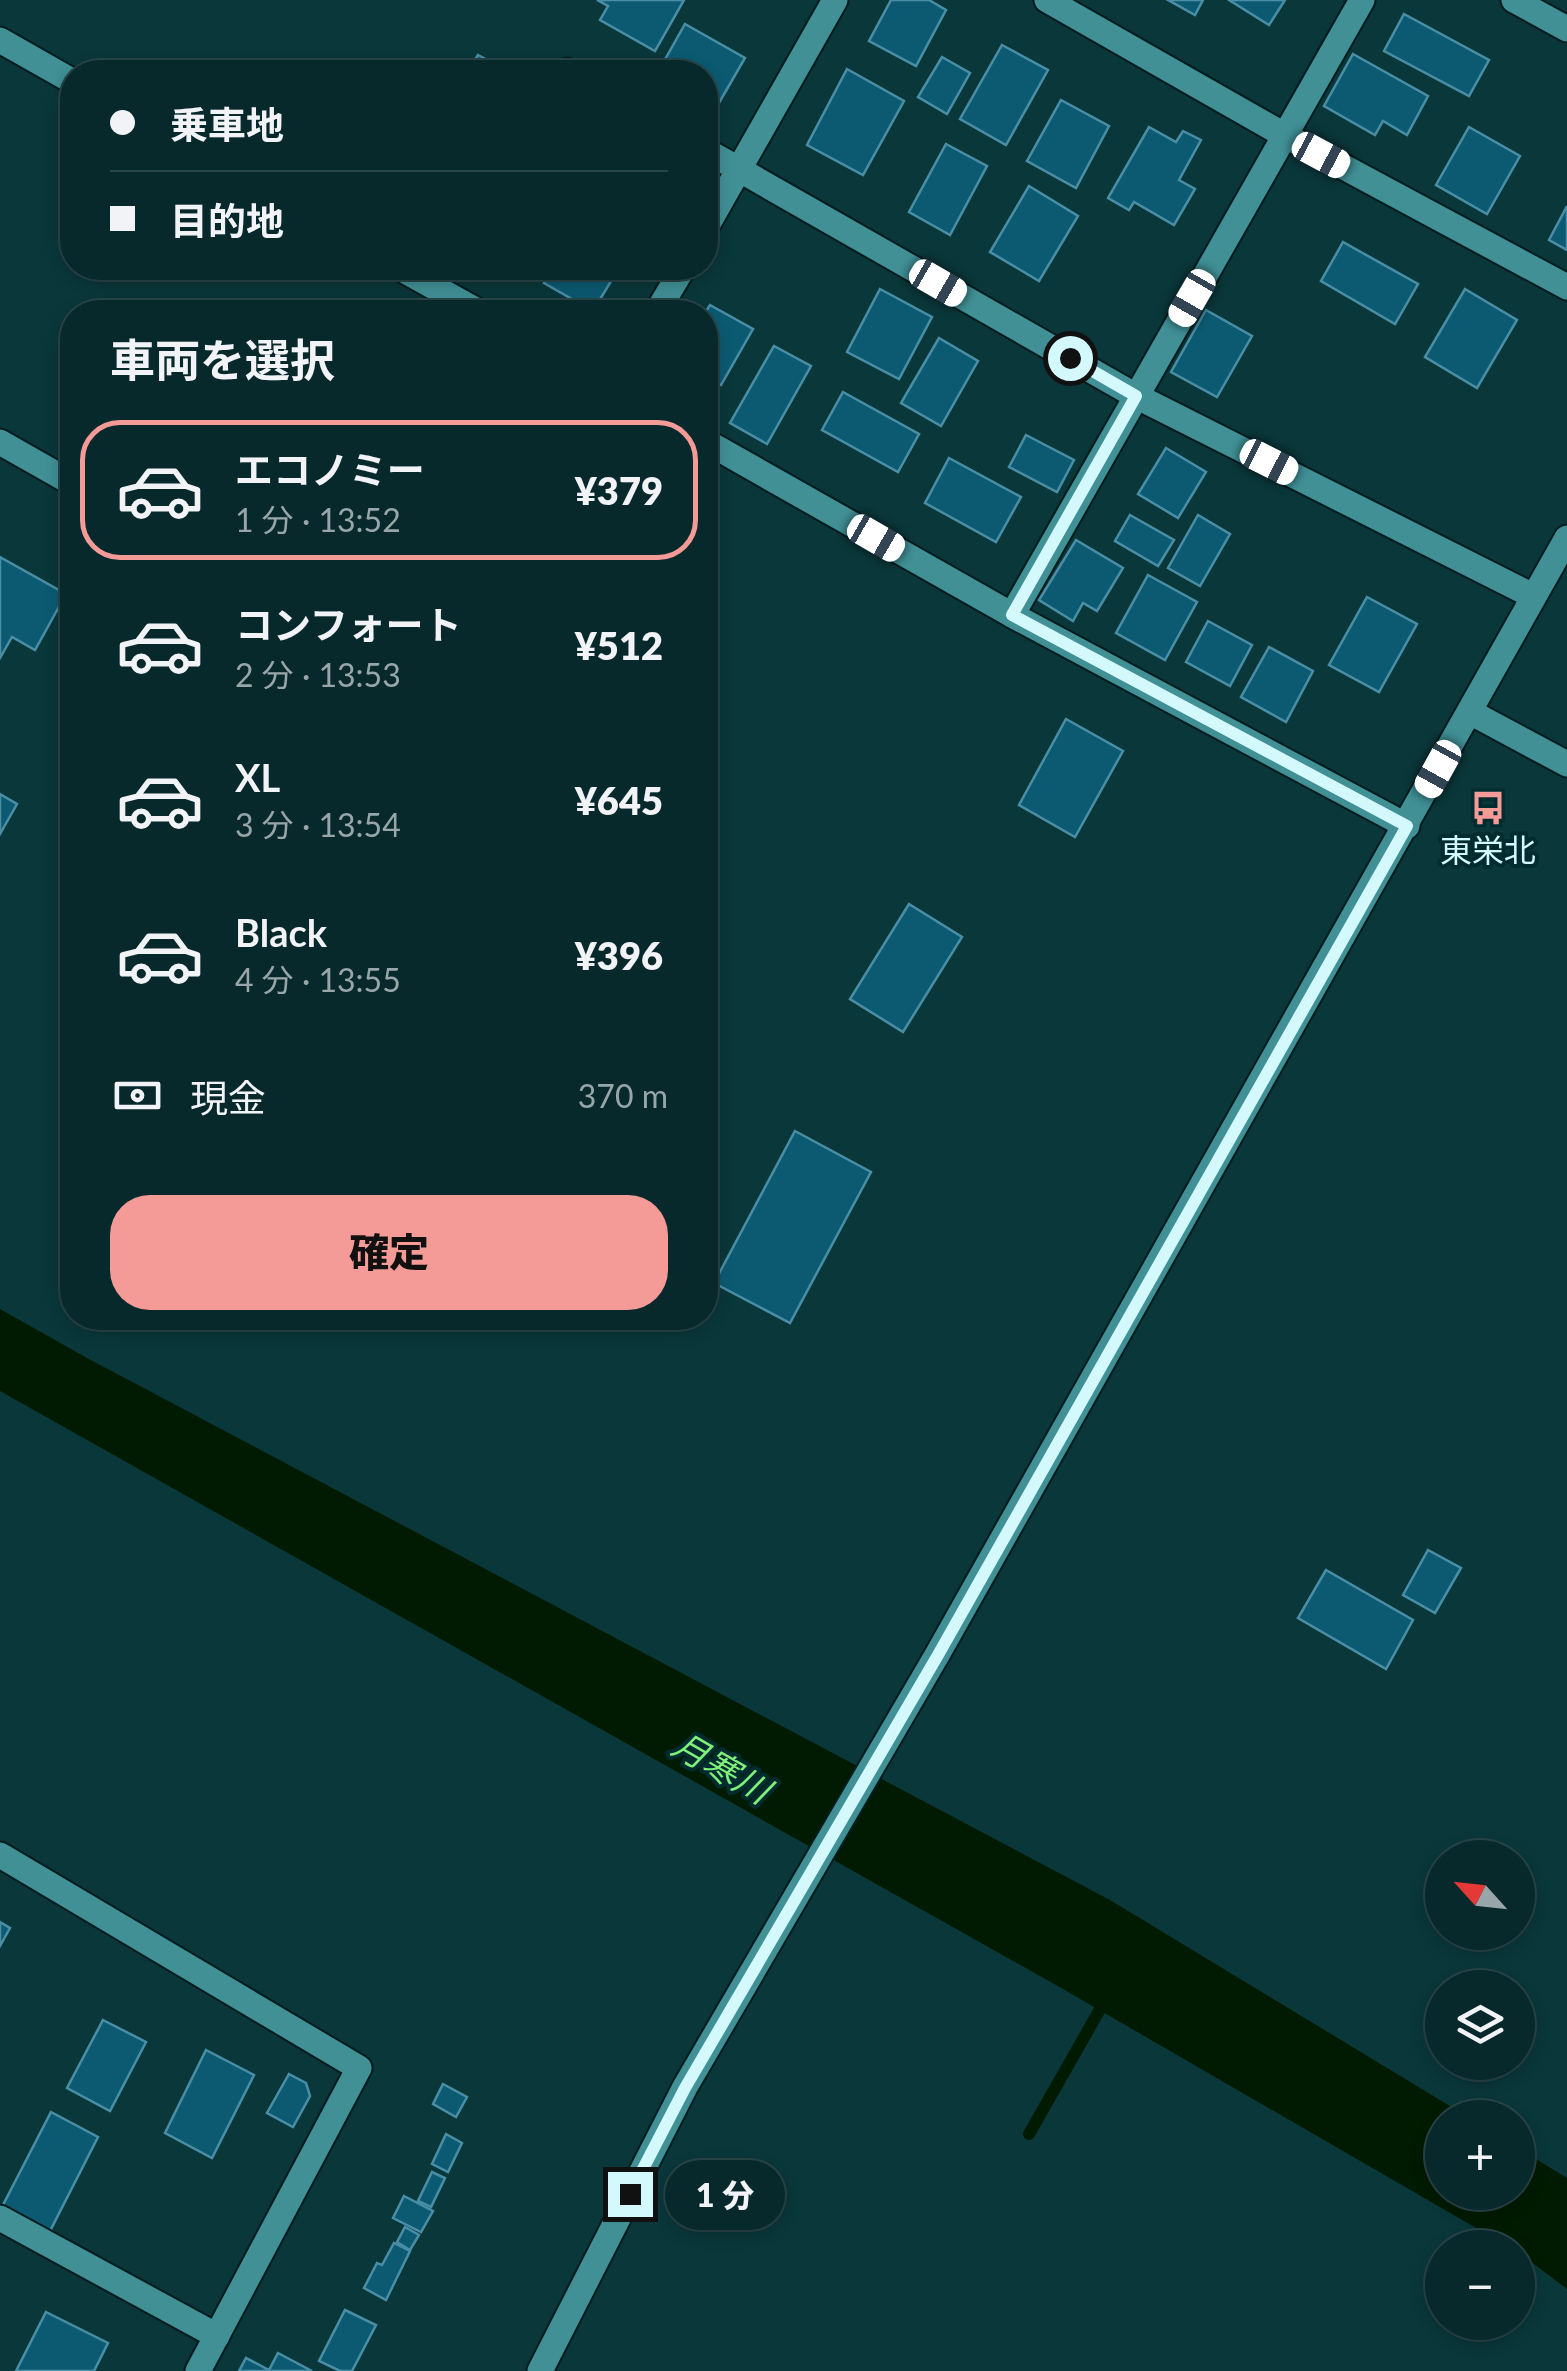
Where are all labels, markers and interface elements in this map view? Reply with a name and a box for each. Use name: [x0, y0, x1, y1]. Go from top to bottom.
text: 乗車地: [170, 101, 284, 147]
car: [1287, 128, 1355, 182]
text: 目的地: [170, 197, 284, 243]
car: [905, 255, 971, 311]
car: [1164, 265, 1220, 331]
text: 車両を選択: [110, 333, 335, 387]
route start: [1048, 336, 1093, 381]
car: [1235, 435, 1303, 489]
icon: car: [115, 445, 205, 535]
text: エコノミー: [235, 446, 425, 492]
text: ¥379: [575, 467, 663, 513]
text: 1 分 · 13:52: [235, 500, 401, 539]
car: [843, 510, 909, 566]
icon: car: [115, 600, 205, 690]
text: コンフォート: [235, 601, 462, 647]
text: ¥512: [575, 622, 663, 668]
text: 2 分 · 13:53: [235, 655, 401, 694]
car: [1410, 735, 1466, 803]
text: XL: [235, 754, 280, 800]
icon: car: [115, 755, 205, 845]
text: ¥645: [575, 777, 663, 823]
bus stop icon: 東栄北: [1469, 789, 1507, 827]
text: 3 分 · 13:54: [235, 805, 401, 844]
place label: 東栄北: [1440, 830, 1536, 869]
text: Black: [235, 909, 327, 955]
icon: car: [115, 910, 205, 1000]
text: ¥396: [575, 932, 663, 978]
text: 4 分 · 13:55: [235, 960, 401, 999]
icon: cash: [110, 1068, 165, 1123]
text: 現金: [190, 1074, 266, 1120]
text: 370 m: [578, 1076, 668, 1115]
button: 確定: [110, 1195, 668, 1310]
water label: 月寒川: [666, 1722, 781, 1813]
north arrow: [1425, 1840, 1535, 1950]
map controls: [1425, 1840, 1535, 2340]
button: layers: [1425, 1970, 1535, 2080]
button: +: [1425, 2100, 1535, 2210]
callout: 1 分: [665, 2159, 785, 2229]
route end: [608, 2172, 653, 2217]
text: 1 分: [696, 2175, 754, 2214]
button: −: [1425, 2230, 1535, 2340]

